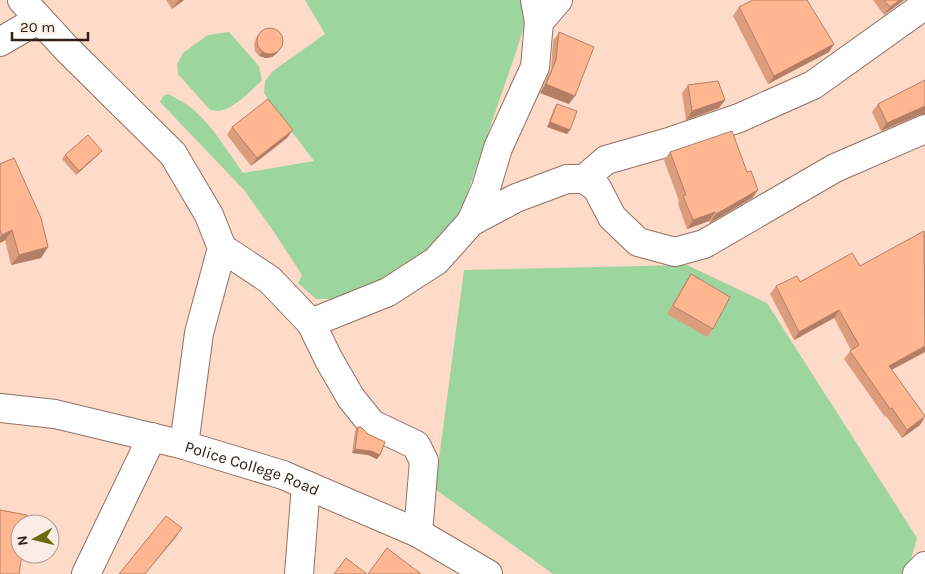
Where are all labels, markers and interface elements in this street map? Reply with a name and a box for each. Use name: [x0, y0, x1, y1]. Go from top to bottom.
scale bar: [12, 10, 89, 42]
text: 20 m: [20, 18, 55, 36]
street label: Police College Road: [183, 437, 322, 500]
north arrow: [10, 514, 60, 564]
text: N: [14, 535, 32, 547]

